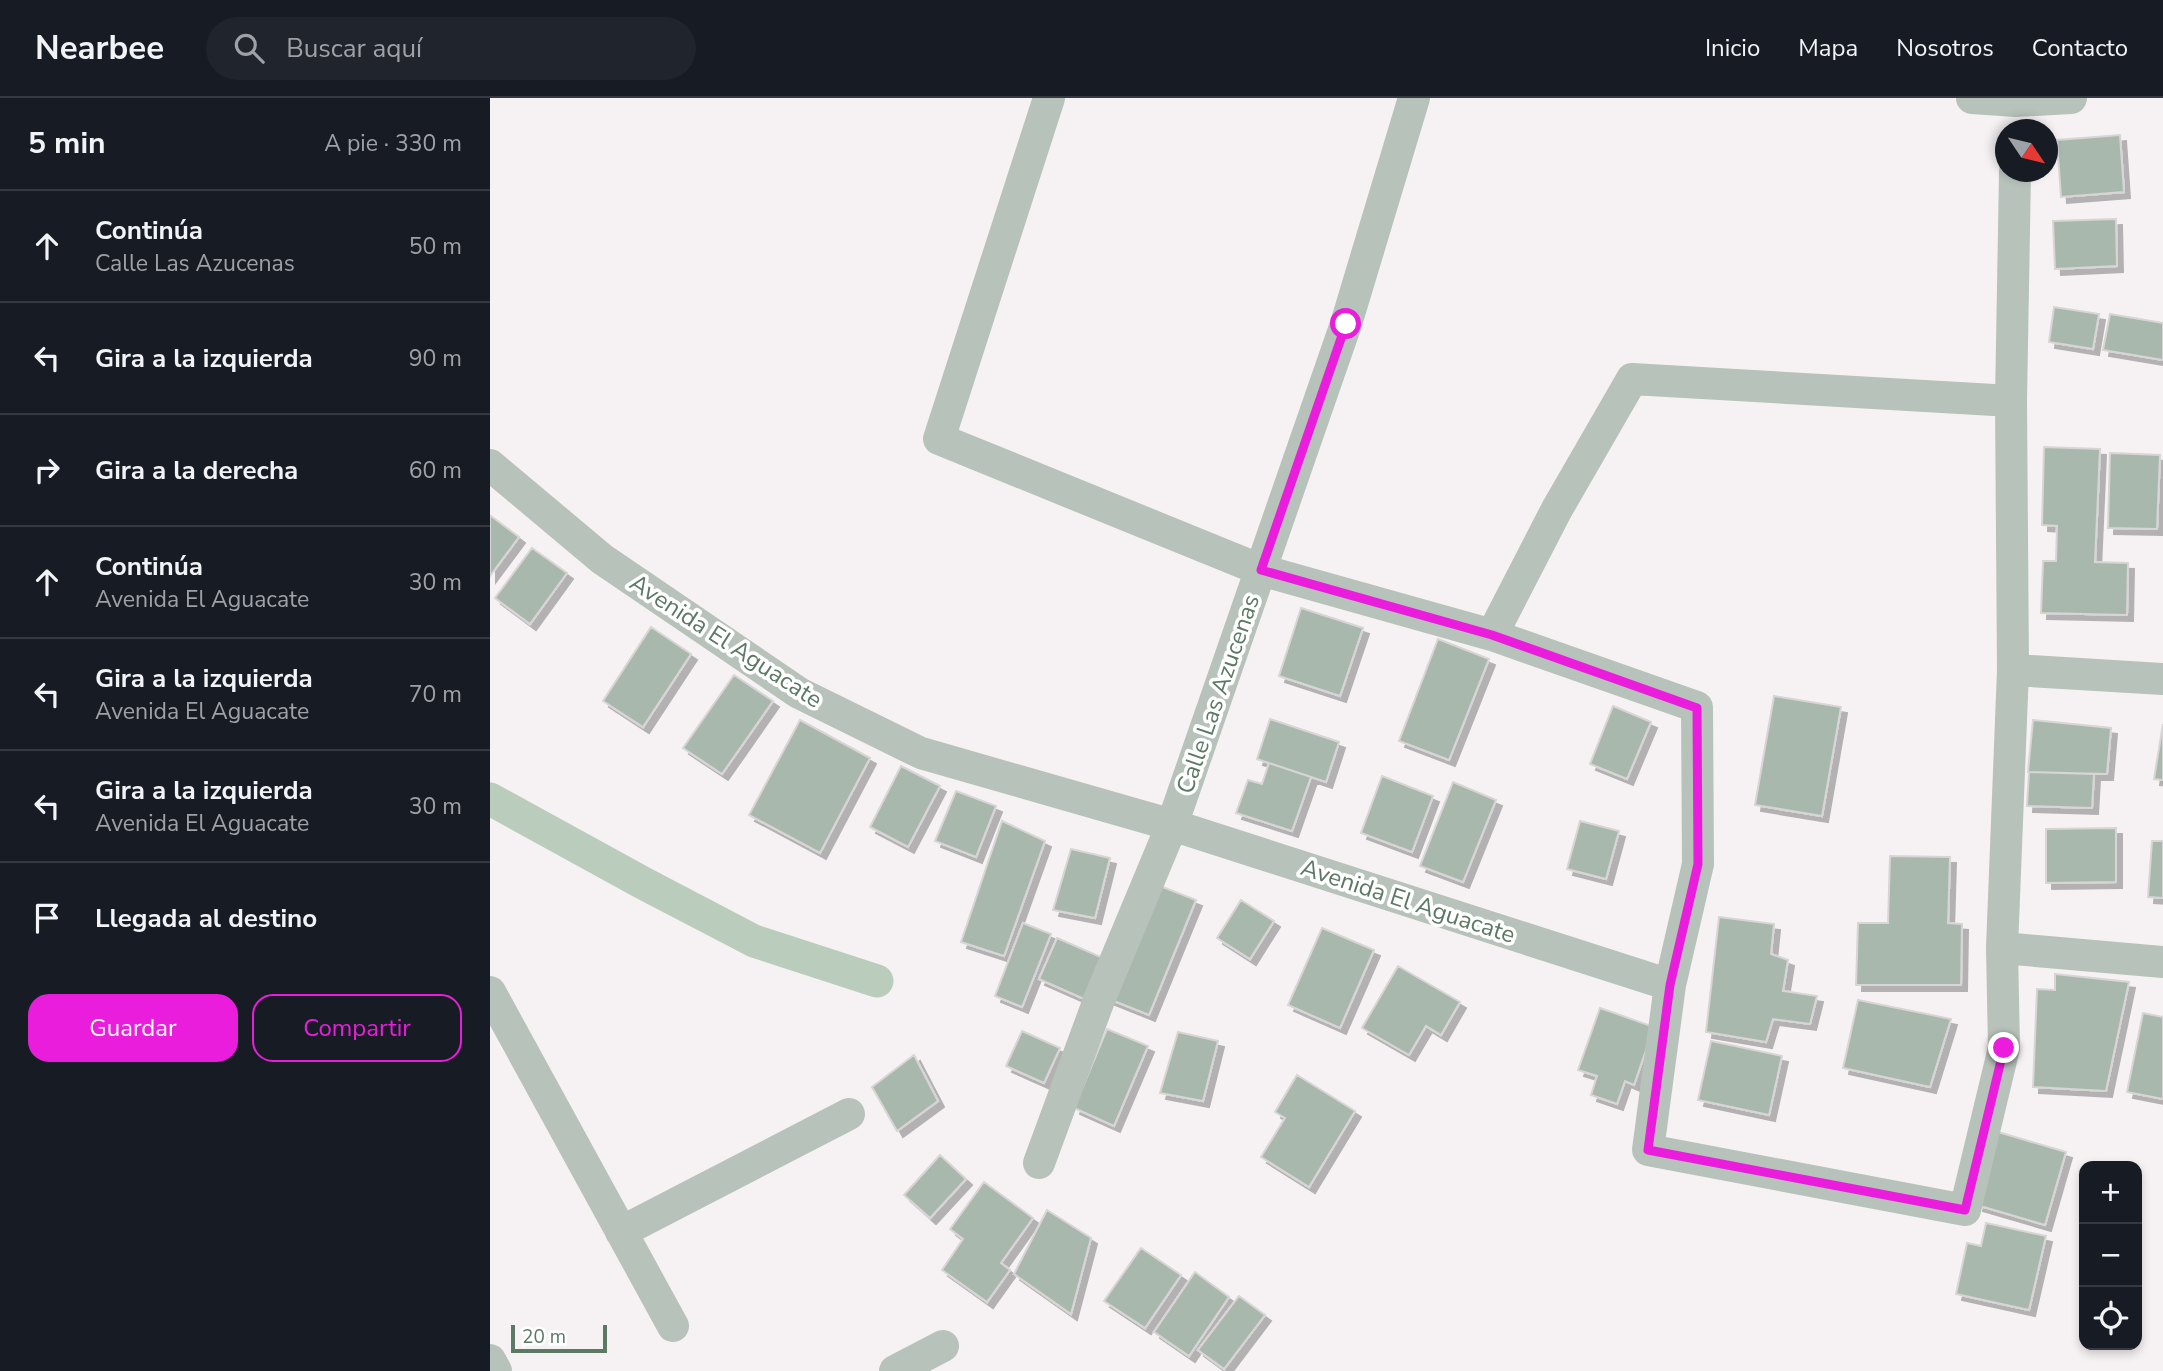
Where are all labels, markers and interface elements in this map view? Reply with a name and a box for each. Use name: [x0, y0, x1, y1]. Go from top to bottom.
search box: [206, 17, 696, 80]
text: Nearbee: [35, 26, 164, 71]
icon: search: [230, 29, 268, 67]
text: Buscar aquí: [286, 31, 422, 66]
text: Inicio: [1705, 32, 1760, 64]
text: Mapa: [1798, 32, 1858, 64]
text: Nosotros: [1896, 32, 1994, 64]
text: Contacto: [2032, 32, 2128, 64]
north arrow: [1995, 119, 2058, 182]
text: 5 min: [28, 123, 106, 164]
text: A pie · 330 m: [324, 128, 462, 159]
text: Continúa: [95, 213, 203, 248]
icon: ahead: [28, 227, 66, 265]
text: 50 m: [409, 231, 462, 262]
text: Calle Las Azucenas: [95, 248, 295, 279]
route start: [1330, 308, 1361, 339]
icon: left: [28, 339, 66, 377]
text: Gira a la izquierda: [95, 341, 313, 376]
text: 90 m: [409, 343, 462, 374]
icon: right: [28, 451, 66, 489]
text: Gira a la derecha: [95, 453, 298, 488]
text: 60 m: [409, 455, 462, 486]
text: Continúa: [95, 549, 203, 584]
icon: ahead: [28, 563, 66, 601]
text: 30 m: [409, 567, 462, 598]
street label: Avenida El Aguacate: [624, 567, 828, 715]
text: Avenida El Aguacate: [95, 584, 309, 615]
street label: Calle Las Azucenas: [1169, 590, 1267, 798]
text: Gira a la izquierda: [95, 661, 313, 696]
icon: left: [28, 675, 66, 713]
text: 70 m: [409, 679, 462, 710]
text: Avenida El Aguacate: [95, 696, 309, 727]
text: Gira a la izquierda: [95, 773, 313, 808]
icon: left: [28, 787, 66, 825]
text: 30 m: [409, 791, 462, 822]
text: Avenida El Aguacate: [95, 808, 309, 839]
street label: Avenida El Aguacate: [1297, 851, 1519, 951]
icon: arrive: [28, 899, 66, 937]
text: Llegada al destino: [95, 901, 317, 936]
button: Guardar: [28, 994, 238, 1062]
button: Compartir: [252, 994, 462, 1062]
route end: [1988, 1032, 2019, 1063]
map controls: [2079, 1161, 2142, 1350]
button: +: [2079, 1161, 2142, 1224]
button: −: [2079, 1224, 2142, 1287]
button: locate: [2079, 1287, 2142, 1350]
scale bar: [511, 1322, 607, 1354]
text: 20 m: [522, 1324, 566, 1350]

